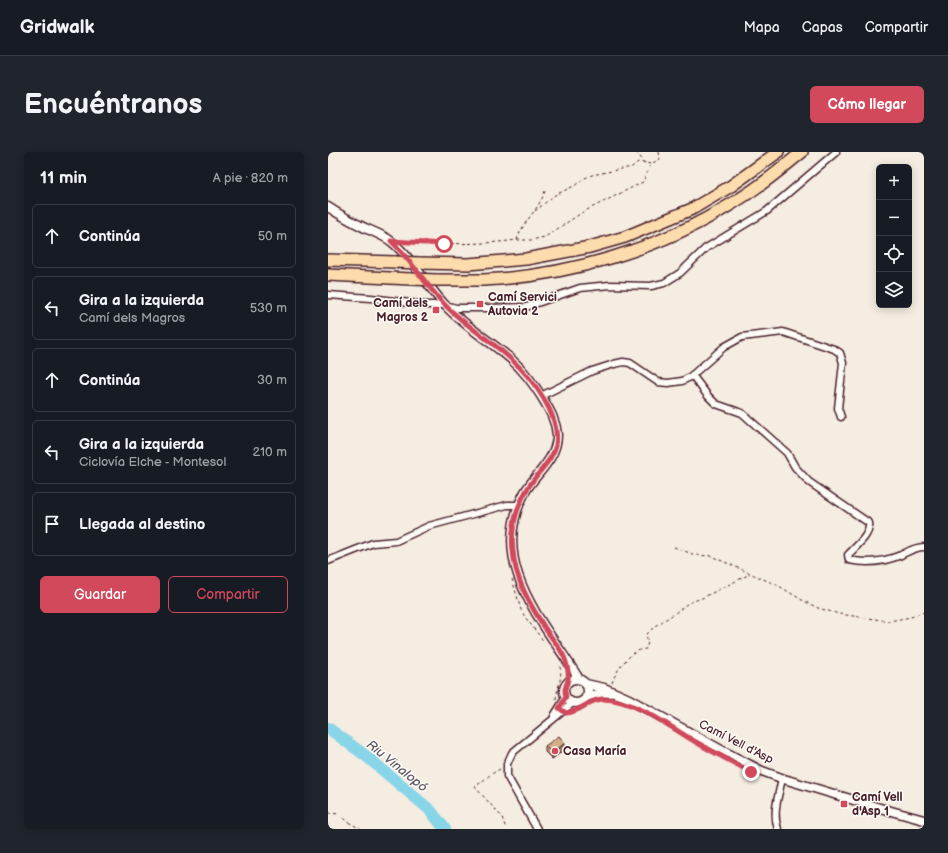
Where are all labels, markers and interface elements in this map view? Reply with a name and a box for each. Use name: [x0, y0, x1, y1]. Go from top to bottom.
text: Gridwalk: [20, 16, 95, 39]
text: Mapa: [744, 19, 780, 36]
text: Capas: [802, 19, 843, 36]
text: Compartir: [865, 19, 928, 36]
button: Cómo llegar: [810, 86, 924, 123]
text: Encuéntranos: [24, 88, 202, 121]
map controls: [876, 164, 912, 308]
button: +: [876, 164, 912, 200]
text: 11 min: [40, 168, 87, 188]
text: A pie · 820 m: [213, 170, 288, 186]
button: −: [876, 200, 912, 236]
icon: ahead: [41, 225, 63, 247]
text: Continúa: [79, 227, 140, 246]
text: 50 m: [258, 228, 287, 244]
route start: [435, 235, 453, 253]
button: locate: [876, 236, 912, 272]
button: layers: [876, 272, 912, 308]
place label: Camí Servici Autovia 2: [487, 290, 557, 319]
text: Gira a la izquierda: [79, 291, 204, 310]
place label: Camí dels Magros 2: [373, 296, 429, 325]
icon: left: [41, 297, 63, 319]
marker: Camí Servici Autovia 2: [475, 299, 485, 309]
text: 530 m: [250, 300, 287, 316]
marker: Camí dels Magros 2: [431, 305, 441, 315]
text: Camí dels Magros: [79, 310, 185, 326]
icon: ahead: [41, 369, 63, 391]
text: Continúa: [79, 371, 140, 390]
text: 30 m: [257, 372, 287, 388]
text: Gira a la izquierda: [79, 435, 204, 454]
icon: left: [41, 441, 63, 463]
text: 210 m: [253, 444, 287, 460]
text: Ciclovía Elche - Montesol: [79, 454, 226, 470]
icon: arrive: [41, 513, 63, 535]
text: Llegada al destino: [79, 515, 205, 534]
button: Guardar: [40, 576, 160, 613]
button: Compartir: [168, 576, 288, 613]
street label: Camí Vell d'Asp: [696, 717, 776, 767]
water label: Riu Vinalopó: [363, 737, 431, 796]
place label: Casa María: [563, 744, 626, 759]
marker: Casa María: [550, 746, 560, 756]
route end: [742, 763, 760, 781]
place label: Camí Vell d'Asp 1: [852, 790, 903, 819]
marker: Camí Vell d'Asp 1: [839, 799, 849, 809]

